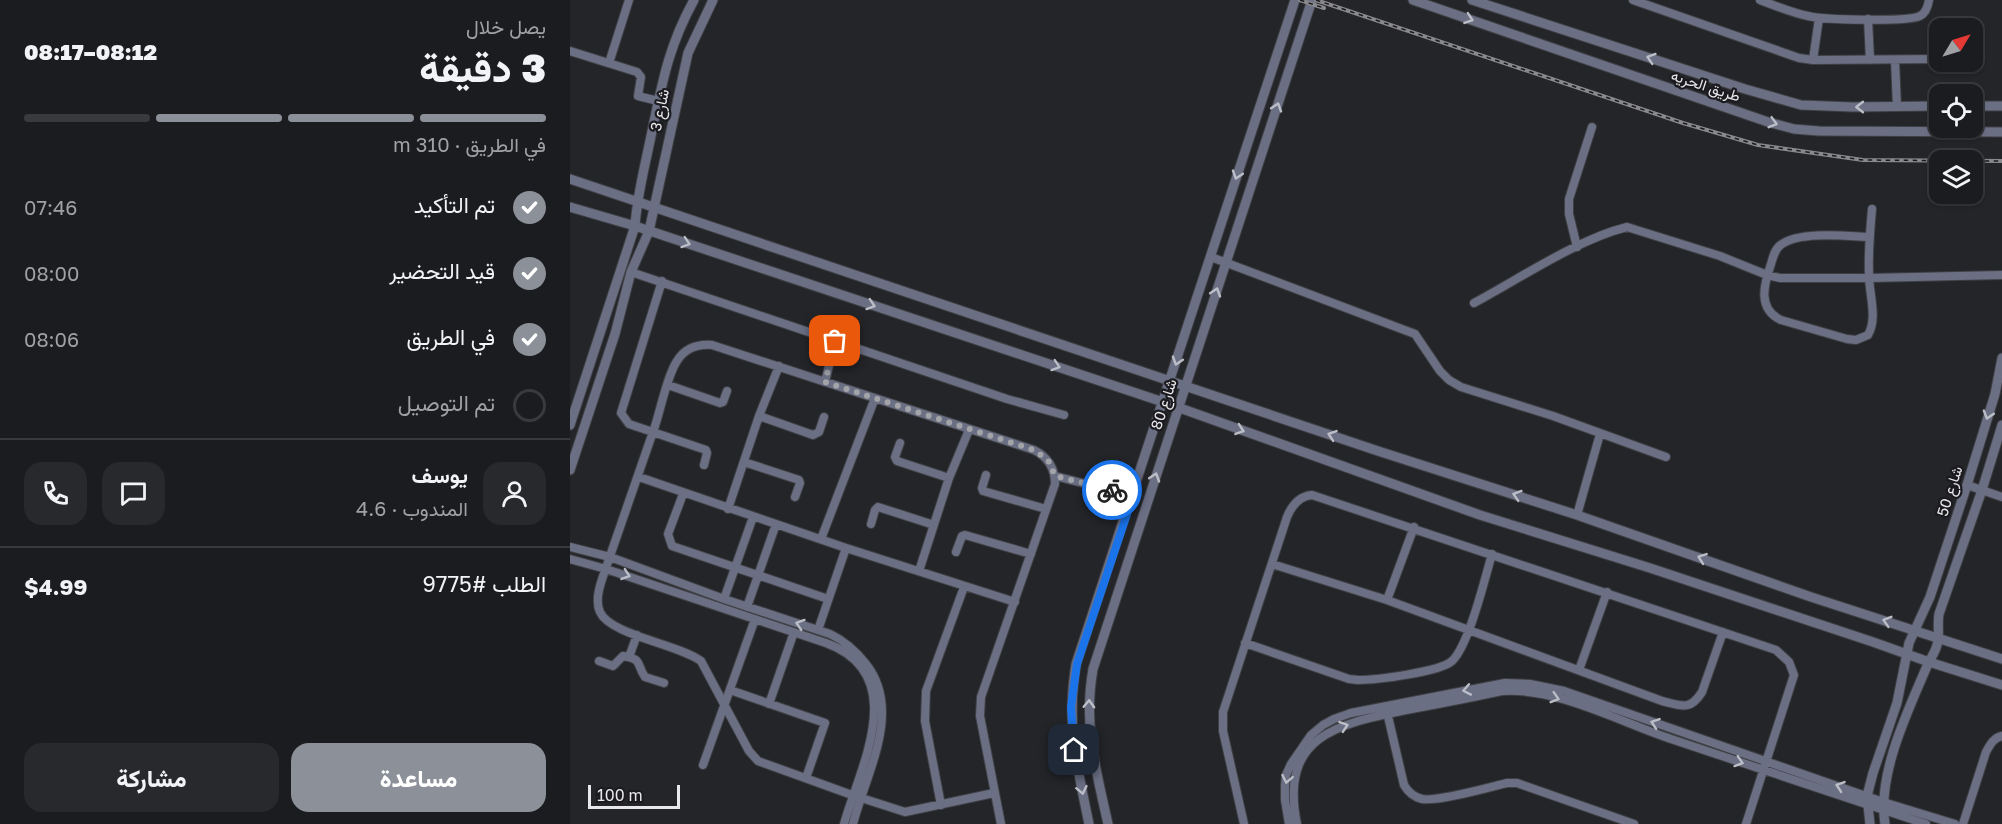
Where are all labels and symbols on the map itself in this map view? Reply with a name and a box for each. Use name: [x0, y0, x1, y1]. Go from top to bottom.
one-way arrow: [1463, 12, 1474, 25]
north arrow: [1929, 18, 1983, 72]
one-way arrow: [1646, 53, 1657, 66]
street label: طريق الحريه: [1668, 65, 1743, 107]
street label: شارع 3: [646, 87, 675, 133]
one-way arrow: [1856, 101, 1865, 113]
one-way arrow: [1269, 102, 1282, 113]
one-way arrow: [1767, 116, 1777, 128]
one-way arrow: [1232, 169, 1244, 180]
one-way arrow: [680, 236, 691, 249]
one-way arrow: [1209, 287, 1222, 298]
one-way arrow: [865, 297, 876, 310]
pin: [809, 315, 860, 366]
one-way arrow: [1171, 355, 1184, 366]
one-way arrow: [1050, 359, 1061, 372]
street label: شارع 80: [1146, 376, 1183, 433]
one-way arrow: [1983, 409, 1995, 419]
one-way arrow: [1234, 423, 1245, 436]
one-way arrow: [1327, 430, 1338, 443]
courier: [1082, 460, 1142, 520]
street label: شارع 50: [1932, 463, 1968, 519]
one-way arrow: [1148, 472, 1160, 483]
one-way arrow: [1512, 490, 1523, 503]
one-way arrow: [1697, 553, 1708, 566]
one-way arrow: [620, 568, 631, 581]
one-way arrow: [1882, 616, 1893, 628]
one-way arrow: [795, 619, 806, 632]
one-way arrow: [1463, 683, 1473, 696]
one-way arrow: [1549, 691, 1560, 703]
one-way arrow: [1083, 700, 1095, 709]
one-way arrow: [1650, 718, 1661, 731]
one-way arrow: [1338, 720, 1349, 733]
pin: [1048, 724, 1099, 775]
one-way arrow: [1733, 755, 1744, 767]
one-way arrow: [1281, 773, 1294, 783]
one-way arrow: [1835, 781, 1846, 794]
scale bar: [588, 782, 680, 810]
one-way arrow: [1075, 785, 1088, 795]

